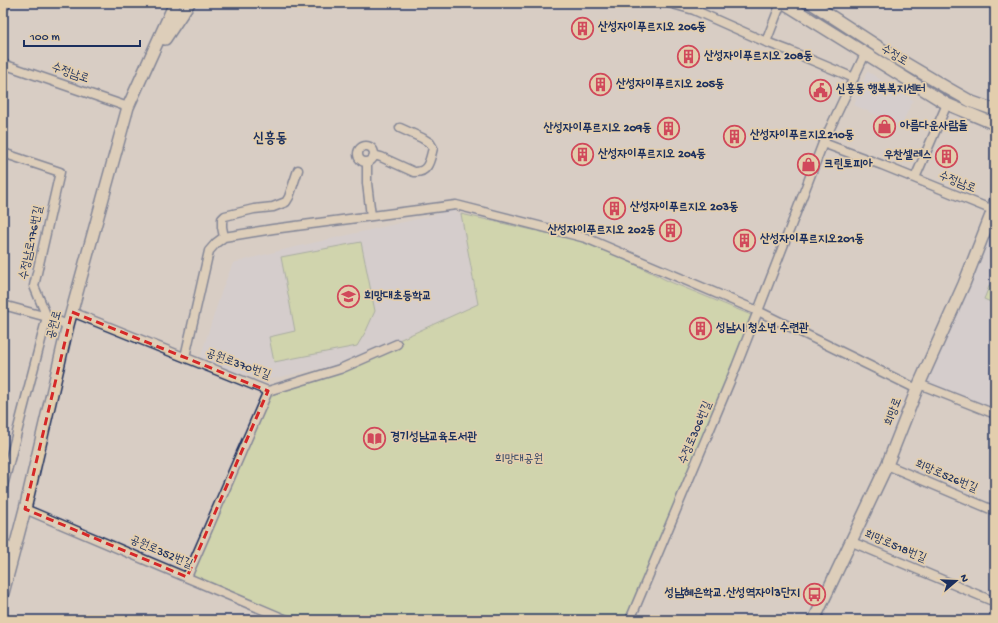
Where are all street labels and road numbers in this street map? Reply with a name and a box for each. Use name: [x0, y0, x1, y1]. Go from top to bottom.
street label: 수정로: [878, 42, 911, 69]
street label: 수정남로: [49, 60, 91, 87]
street label: 수정남로: [936, 168, 978, 197]
street label: 수정남로176번길: [16, 204, 47, 281]
street label: 공원로: [44, 309, 66, 341]
street label: 공원로370번길: [204, 347, 272, 383]
street label: 희망로: [882, 396, 906, 428]
street label: 수정로306번길: [675, 399, 716, 467]
street label: 희망로526번길: [913, 458, 980, 497]
street label: 희망로518번길: [862, 528, 928, 566]
street label: 공원로352번길: [128, 534, 195, 573]

